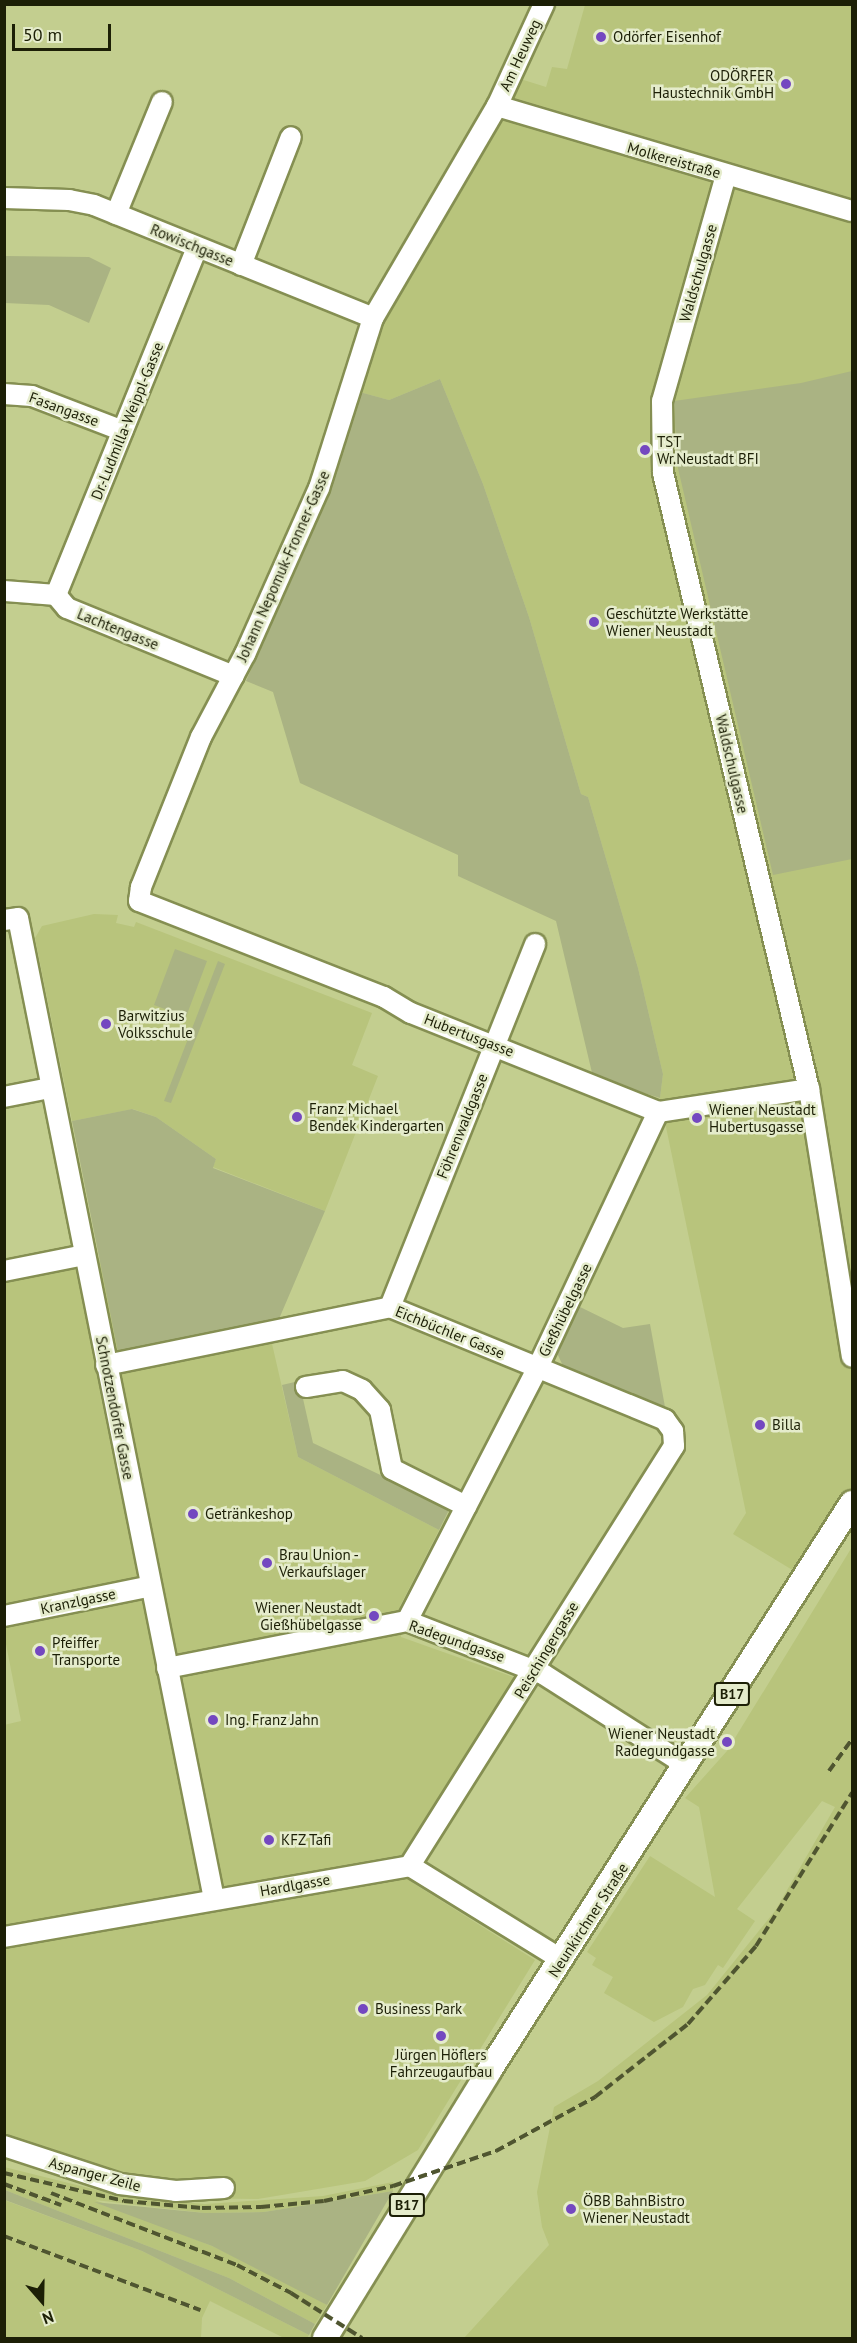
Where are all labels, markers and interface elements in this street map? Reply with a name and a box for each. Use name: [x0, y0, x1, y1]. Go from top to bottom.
scale bar: [15, 12, 114, 50]
street label: Am Heuweg: [496, 16, 544, 94]
text: 50 m: [23, 23, 62, 46]
place label: Odörfer Eisenhof: [613, 28, 721, 46]
marker: Odörfer Eisenhof: [594, 30, 608, 44]
place label: ODÖRFER Haustechnik GmbH: [652, 66, 774, 101]
marker: ODÖRFER Haustechnik GmbH: [779, 77, 793, 91]
street label: Molkereistraße: [625, 138, 723, 182]
street label: Rowischgasse: [148, 220, 236, 270]
street label: Waldschulgasse: [675, 222, 721, 324]
street label: Dr.-Ludmilla-Weippl-Gasse: [87, 340, 167, 502]
street label: Fasangasse: [27, 388, 101, 430]
place label: TST Wr.Neustadt BFI: [657, 432, 759, 467]
marker: TST Wr.Neustadt BFI: [638, 443, 652, 457]
street label: Johann Nepomuk-Fronner-Gasse: [233, 468, 333, 664]
street label: Lachtengasse: [75, 604, 161, 654]
place label: Geschützte Werkstätte Wiener Neustadt: [606, 604, 749, 639]
marker: Geschützte Werkstätte Wiener Neustadt: [587, 615, 601, 629]
street label: Waldschulgasse: [712, 713, 752, 815]
place label: Barwitzius Volksschule: [118, 1006, 193, 1041]
street label: Hubertusgasse: [422, 1010, 516, 1060]
marker: Barwitzius Volksschule: [99, 1017, 113, 1031]
street label: Föhrenwaldgasse: [433, 1071, 491, 1181]
place label: Franz Michael Bendek Kindergarten: [309, 1099, 444, 1134]
place label: Wiener Neustadt Hubertusgasse: [709, 1100, 816, 1135]
marker: Franz Michael Bendek Kindergarten: [290, 1110, 304, 1124]
marker: Wiener Neustadt Hubertusgasse: [690, 1111, 704, 1125]
street label: Gießhübelgasse: [535, 1260, 595, 1360]
street label: Eichbüchler Gasse: [393, 1302, 507, 1362]
street label: Schnotzendorfer Gasse: [92, 1335, 138, 1481]
place label: Billa: [772, 1416, 801, 1434]
marker: Billa: [753, 1418, 767, 1432]
place label: Getränkeshop: [205, 1505, 293, 1523]
marker: Getränkeshop: [186, 1507, 200, 1521]
place label: Brau Union - Verkaufslager: [279, 1545, 366, 1580]
marker: Brau Union - Verkaufslager: [260, 1556, 274, 1570]
street label: Kranzlgasse: [39, 1584, 117, 1618]
place label: Wiener Neustadt Gießhübelgasse: [255, 1598, 362, 1633]
street label: Peischingergasse: [510, 1598, 582, 1702]
marker: Wiener Neustadt Gießhübelgasse: [367, 1609, 381, 1623]
street label: Radegundgasse: [407, 1616, 507, 1666]
place label: Pfeiffer Transporte: [52, 1633, 120, 1668]
marker: Pfeiffer Transporte: [33, 1644, 47, 1658]
road number: B17: [712, 1683, 752, 1705]
place label: Ing. Franz Jahn: [225, 1711, 320, 1729]
marker: Ing. Franz Jahn: [206, 1713, 220, 1727]
place label: Wiener Neustadt Radegundgasse: [608, 1724, 715, 1759]
marker: Wiener Neustadt Radegundgasse: [720, 1735, 734, 1749]
place label: KFZ Tafi: [281, 1831, 332, 1849]
marker: KFZ Tafi: [262, 1833, 276, 1847]
street label: Neunkirchner Straße: [544, 1860, 632, 1980]
street label: Hardlgasse: [259, 1870, 331, 1900]
place label: Business Park: [375, 2000, 462, 2018]
marker: Business Park: [356, 2002, 370, 2016]
marker: Jürgen Höflers Fahrzeugaufbau: [434, 2029, 448, 2043]
place label: Jürgen Höflers Fahrzeugaufbau: [390, 2045, 492, 2080]
street label: Aspanger Zeile: [47, 2153, 143, 2195]
place label: ÖBB BahnBistro Wiener Neustadt: [583, 2191, 690, 2226]
road number: B17: [388, 2194, 426, 2216]
marker: ÖBB BahnBistro Wiener Neustadt: [564, 2202, 578, 2216]
north arrow: [12, 2271, 72, 2331]
text: N: [40, 2307, 57, 2329]

